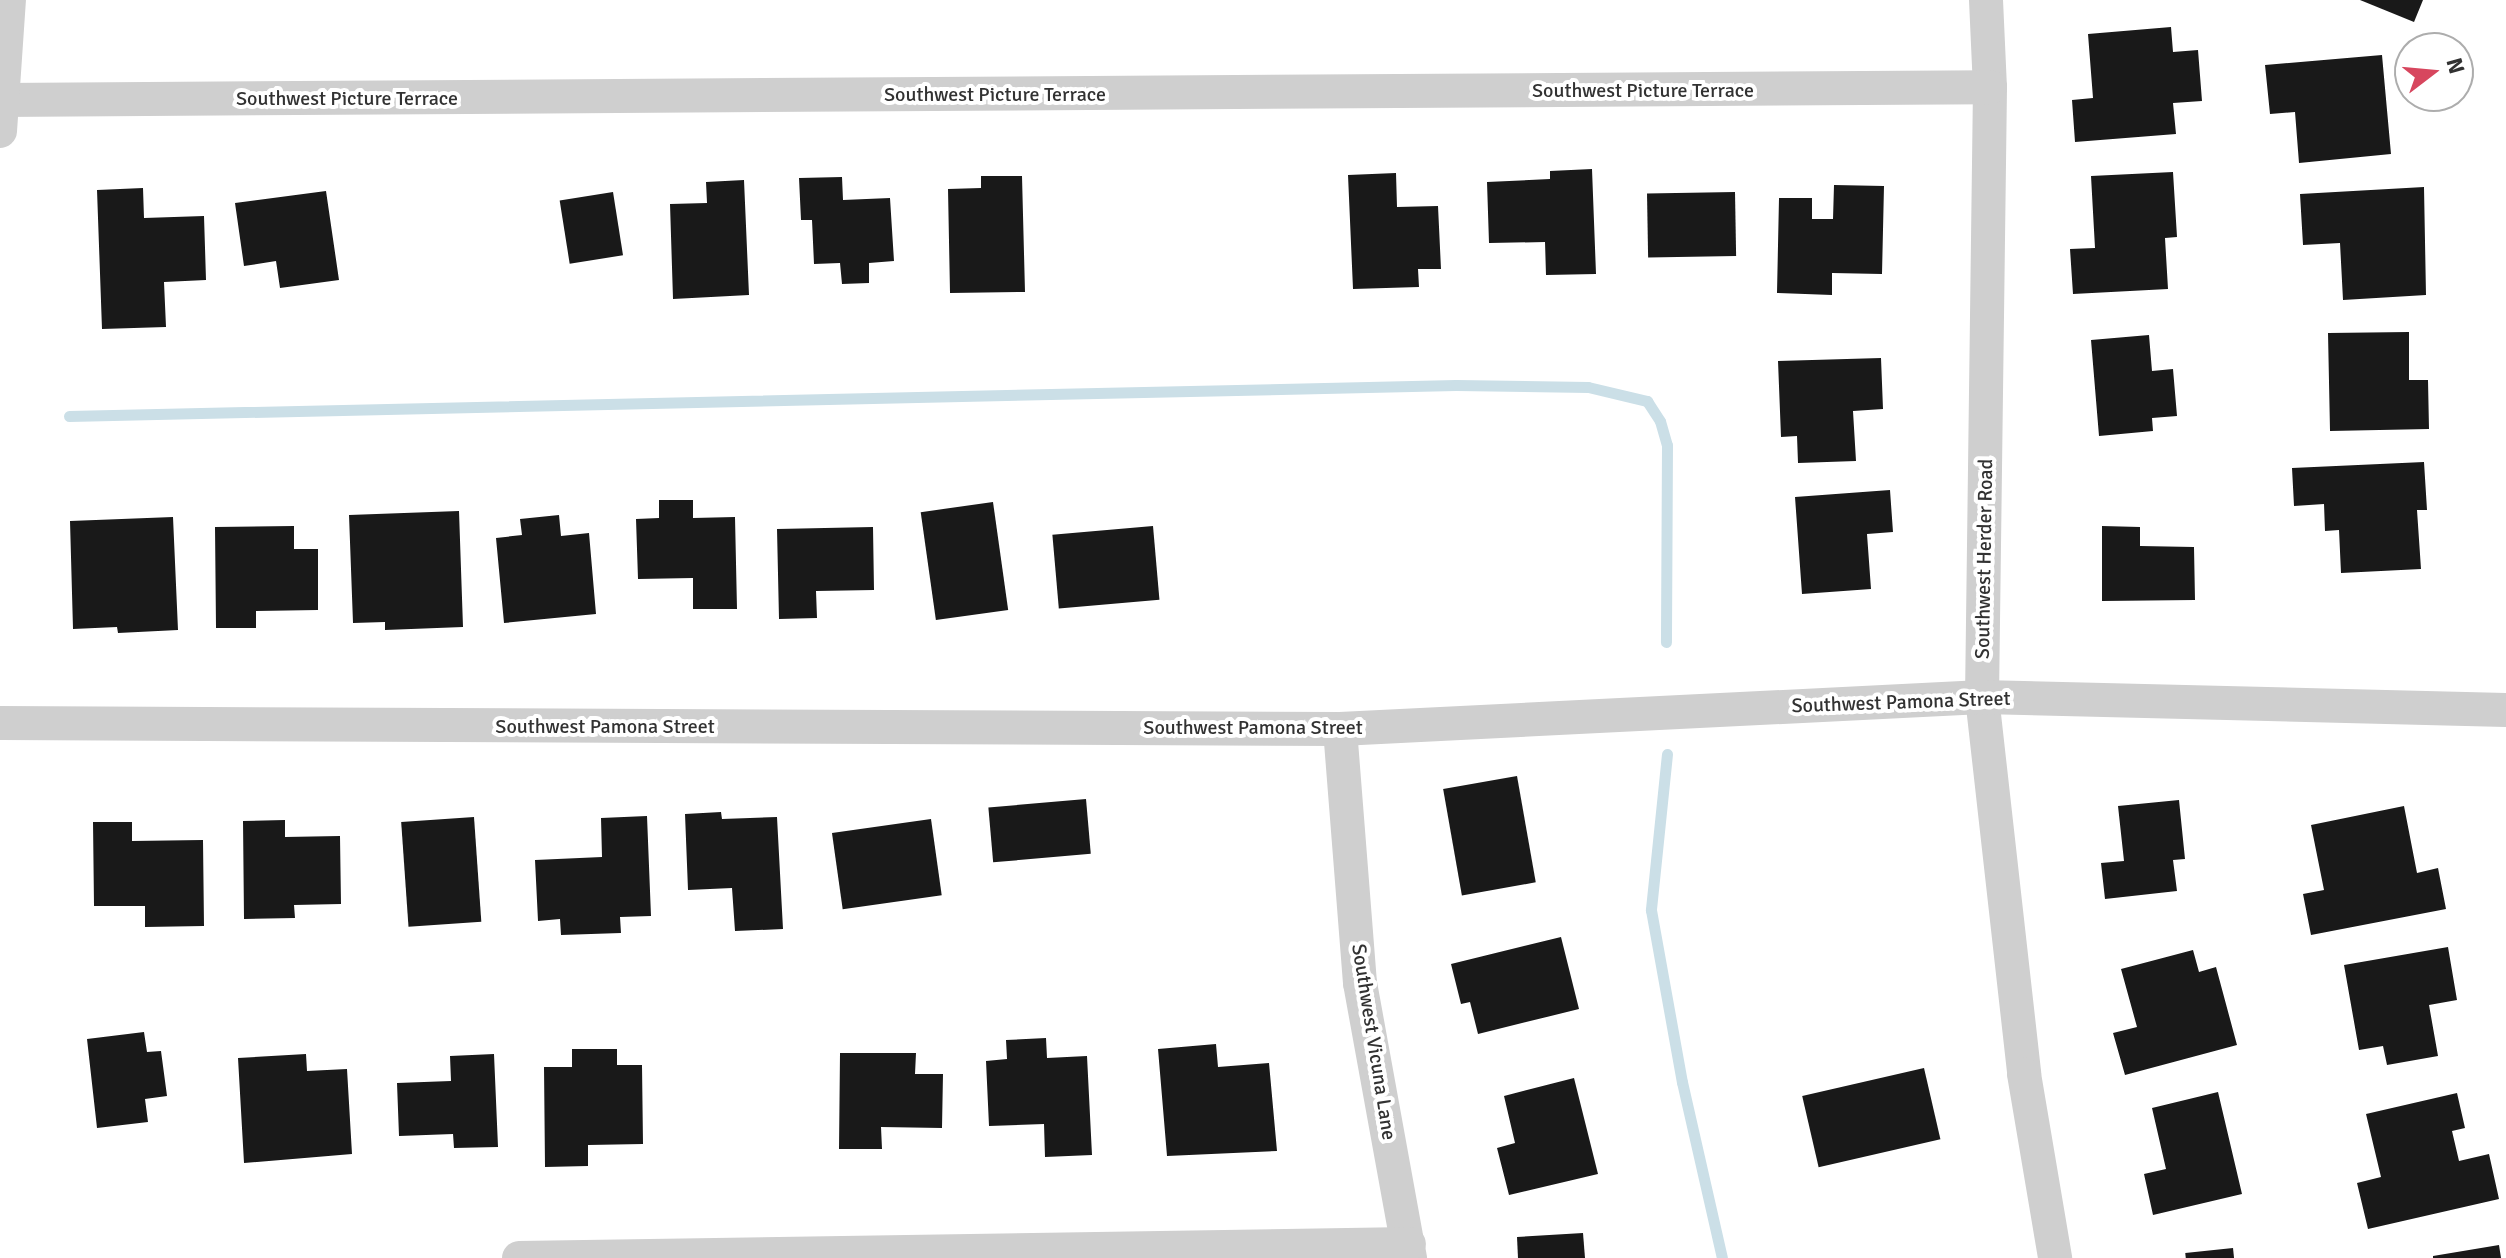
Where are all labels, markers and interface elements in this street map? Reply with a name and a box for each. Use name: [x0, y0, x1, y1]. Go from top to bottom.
north arrow: [2394, 32, 2474, 112]
text: N: [2441, 55, 2471, 77]
street label: Southwest Picture Terrace: [1532, 78, 1754, 102]
street label: Southwest Picture Terrace: [884, 82, 1106, 106]
street label: Southwest Picture Terrace: [236, 86, 458, 110]
street label: Southwest Herder Road: [1970, 459, 1998, 659]
street label: Southwest Pamona Street: [1791, 686, 2011, 718]
street label: Southwest Pamona Street: [495, 714, 715, 738]
street label: Southwest Pamona Street: [1143, 715, 1363, 739]
street label: Southwest Vicuna Lane: [1347, 942, 1401, 1142]

